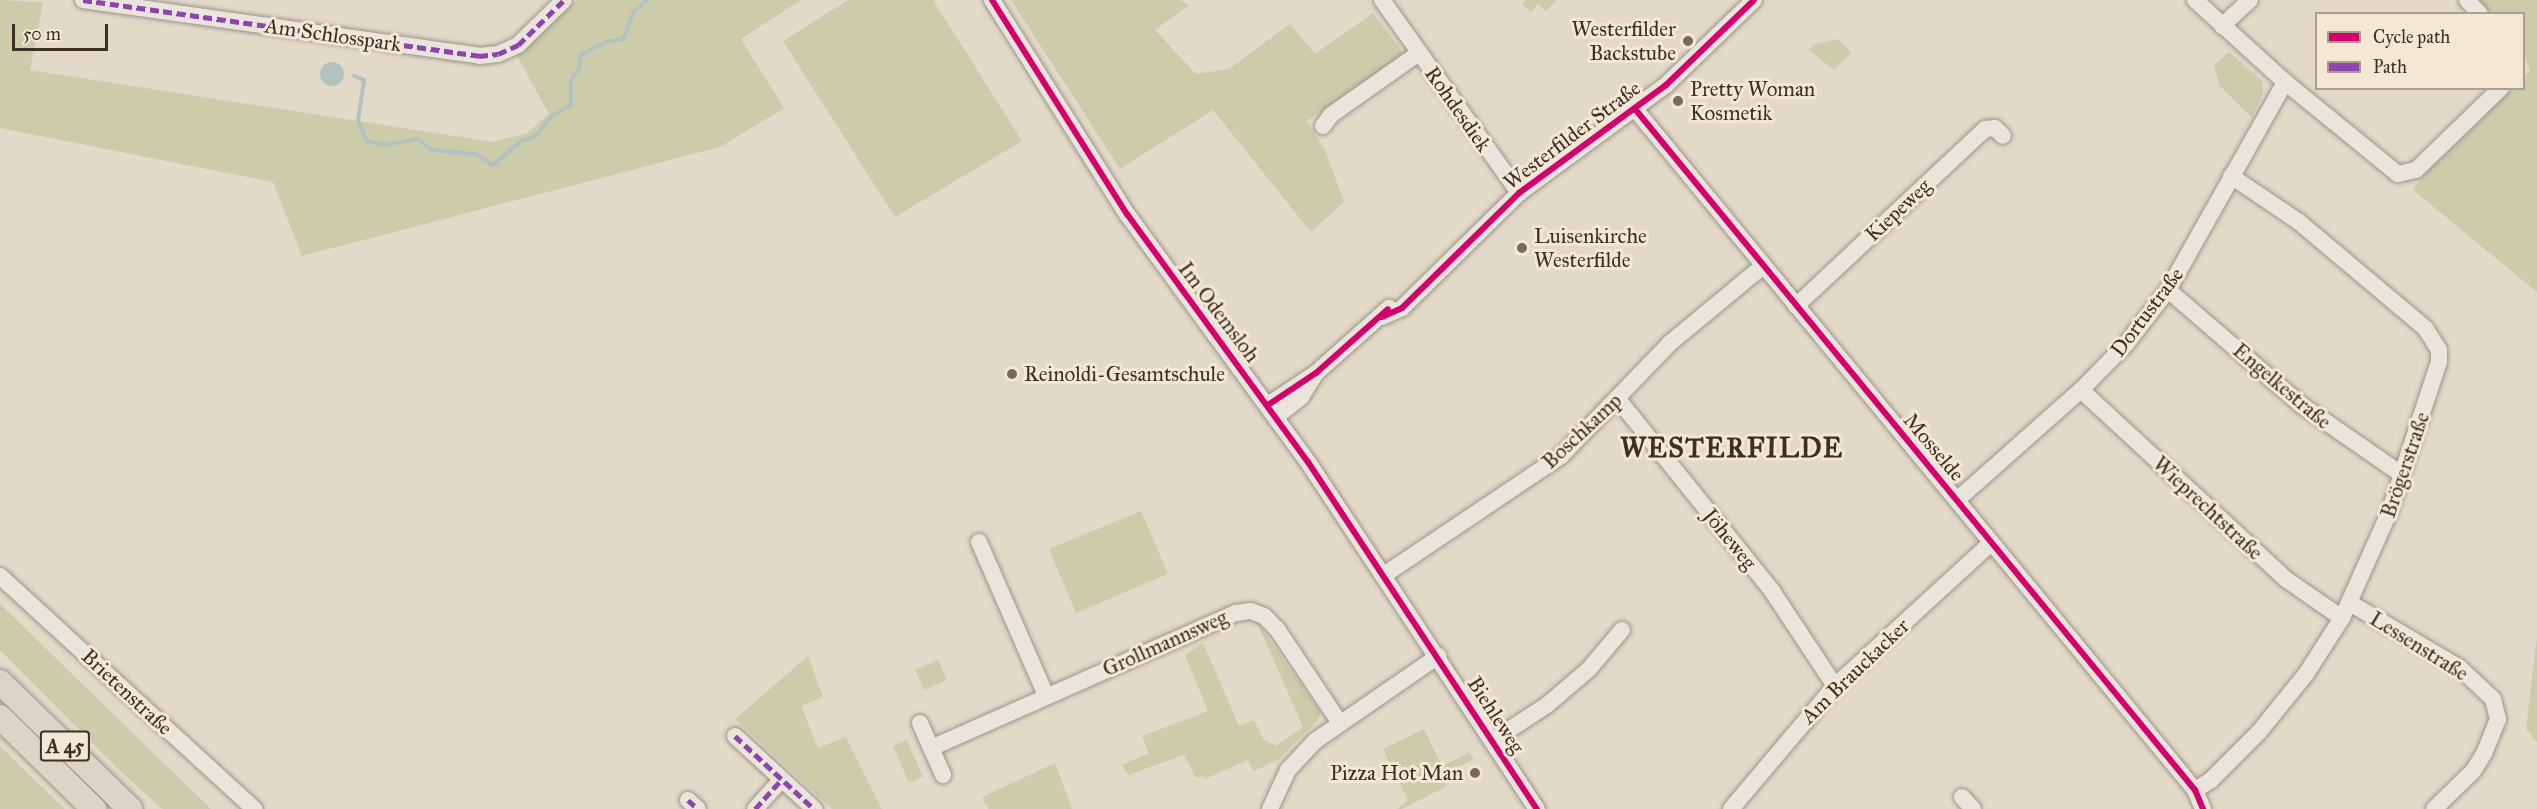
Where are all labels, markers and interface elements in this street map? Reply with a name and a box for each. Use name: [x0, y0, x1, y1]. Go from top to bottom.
scale bar: [15, 12, 111, 50]
legend: [2315, 12, 2525, 90]
street label: Am Schlosspark: [263, 13, 403, 57]
place label: Westerfilder Backstube: [1572, 16, 1676, 66]
text: 50 m: [23, 23, 61, 45]
text: Cycle path: [2373, 26, 2450, 48]
marker: Westerfilder Backstube: [1681, 34, 1695, 48]
text: Path: [2373, 56, 2407, 78]
street label: Rohdesdiek: [1419, 61, 1497, 157]
street label: Westerfilder Straße: [1499, 75, 1645, 195]
place label: Pretty Woman Kosmetik: [1690, 76, 1815, 126]
marker: Pretty Woman Kosmetik: [1671, 94, 1685, 108]
street label: Kiepeweg: [1860, 173, 1936, 247]
place label: Luisenkirche Westerfilde: [1534, 223, 1647, 273]
marker: Luisenkirche Westerfilde: [1515, 241, 1529, 255]
street label: Im Odemsloh: [1173, 257, 1265, 367]
street label: Dortustraße: [2105, 262, 2189, 362]
street label: Engelkestraße: [2228, 338, 2336, 434]
place label: Reinoldi-Gesamtschule: [1024, 361, 1225, 387]
marker: Reinoldi-Gesamtschule: [1005, 367, 1019, 381]
street label: Boschkamp: [1537, 388, 1627, 474]
street label: Mosselde: [1898, 408, 1970, 486]
street label: Brögerstraße: [2375, 409, 2435, 521]
district label: WESTERFILDE: [1620, 432, 1844, 464]
street label: Wieprechtstraße: [2148, 451, 2268, 565]
street label: Jöheweg: [1698, 503, 1762, 575]
street label: Grollmannsweg: [1099, 604, 1231, 682]
street label: Lessenstraße: [2365, 606, 2473, 686]
street label: Am Brauckacker: [1796, 613, 1914, 729]
street label: Brietenstraße: [76, 644, 178, 740]
street label: Biehleweg: [1462, 672, 1530, 758]
road number: A 45: [40, 729, 90, 763]
place label: Pizza Hot Man: [1330, 760, 1463, 786]
marker: Pizza Hot Man: [1468, 766, 1482, 780]

